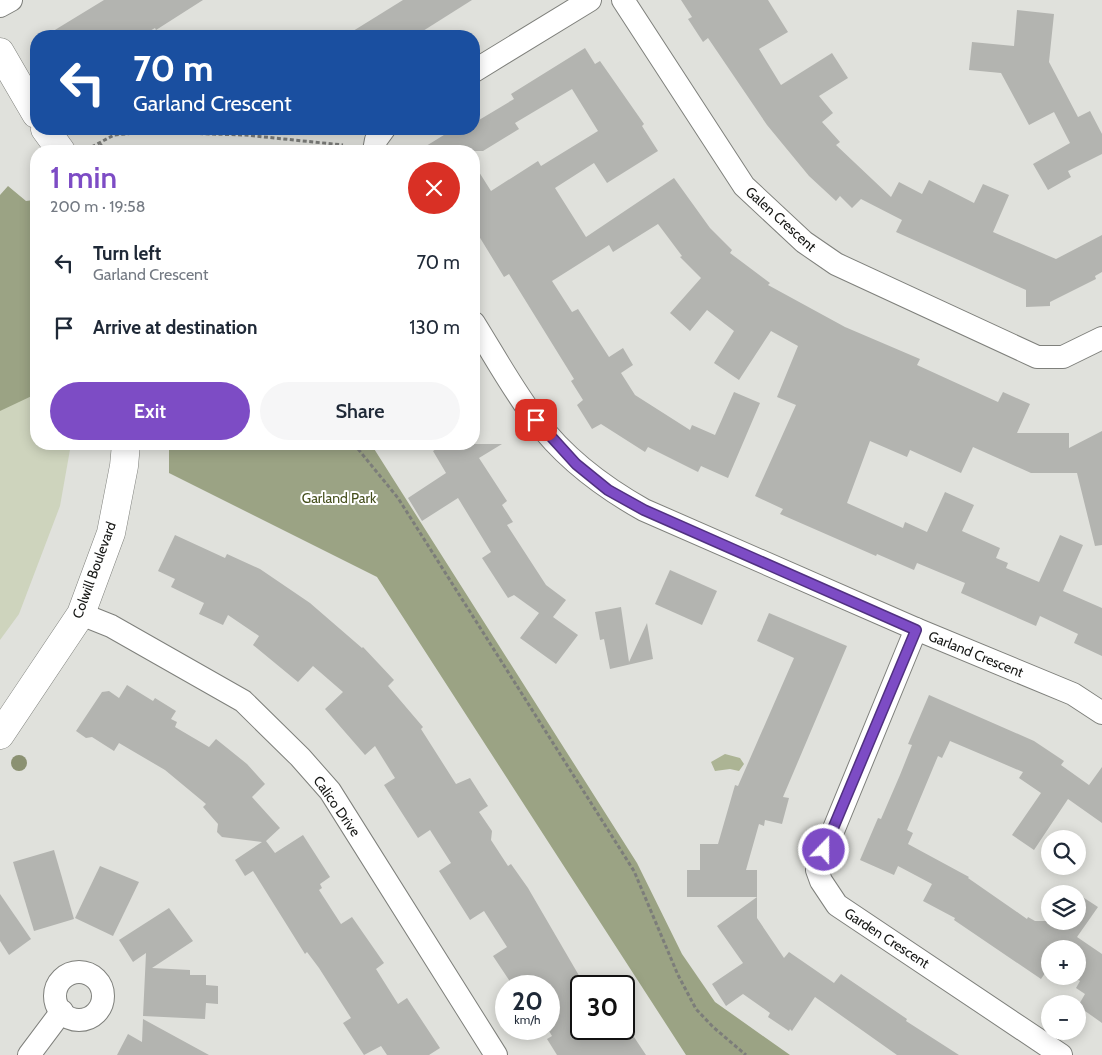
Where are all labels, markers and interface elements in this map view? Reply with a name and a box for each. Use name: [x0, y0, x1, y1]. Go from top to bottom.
text: 70 m: [133, 47, 214, 90]
icon: left: [50, 50, 115, 115]
text: Garland Crescent: [133, 90, 292, 117]
text: 1 min: [50, 159, 117, 196]
button: close: [408, 162, 460, 214]
street label: Galen Crescent: [742, 182, 820, 256]
text: 200 m · 19:58: [50, 197, 145, 216]
text: Turn left: [93, 242, 161, 265]
icon: left: [50, 249, 78, 277]
text: 70 m: [416, 251, 460, 274]
text: Garland Crescent: [93, 265, 208, 284]
icon: arrive: [50, 314, 78, 342]
text: Arrive at destination: [93, 316, 257, 339]
text: 130 m: [409, 316, 460, 339]
button: Exit: [50, 382, 250, 440]
button: Share: [260, 382, 460, 440]
pin: [515, 399, 557, 441]
icon: arrive: [522, 406, 550, 434]
park label: Garland Park: [302, 489, 377, 507]
street label: Colwill Boulevard: [68, 519, 120, 621]
street label: Garland Crescent: [926, 627, 1026, 681]
street label: Calico Drive: [310, 772, 364, 840]
position arrow: [797, 823, 849, 875]
map controls: [1041, 830, 1086, 1040]
button: search: [1041, 830, 1086, 875]
button: layers: [1041, 885, 1086, 930]
street label: Garden Crescent: [841, 904, 933, 972]
button: +: [1041, 940, 1086, 985]
speed limit sign: 30: [570, 975, 635, 1040]
text: 20: [512, 986, 543, 1016]
button: −: [1041, 995, 1086, 1040]
text: km/h: [514, 1012, 541, 1027]

